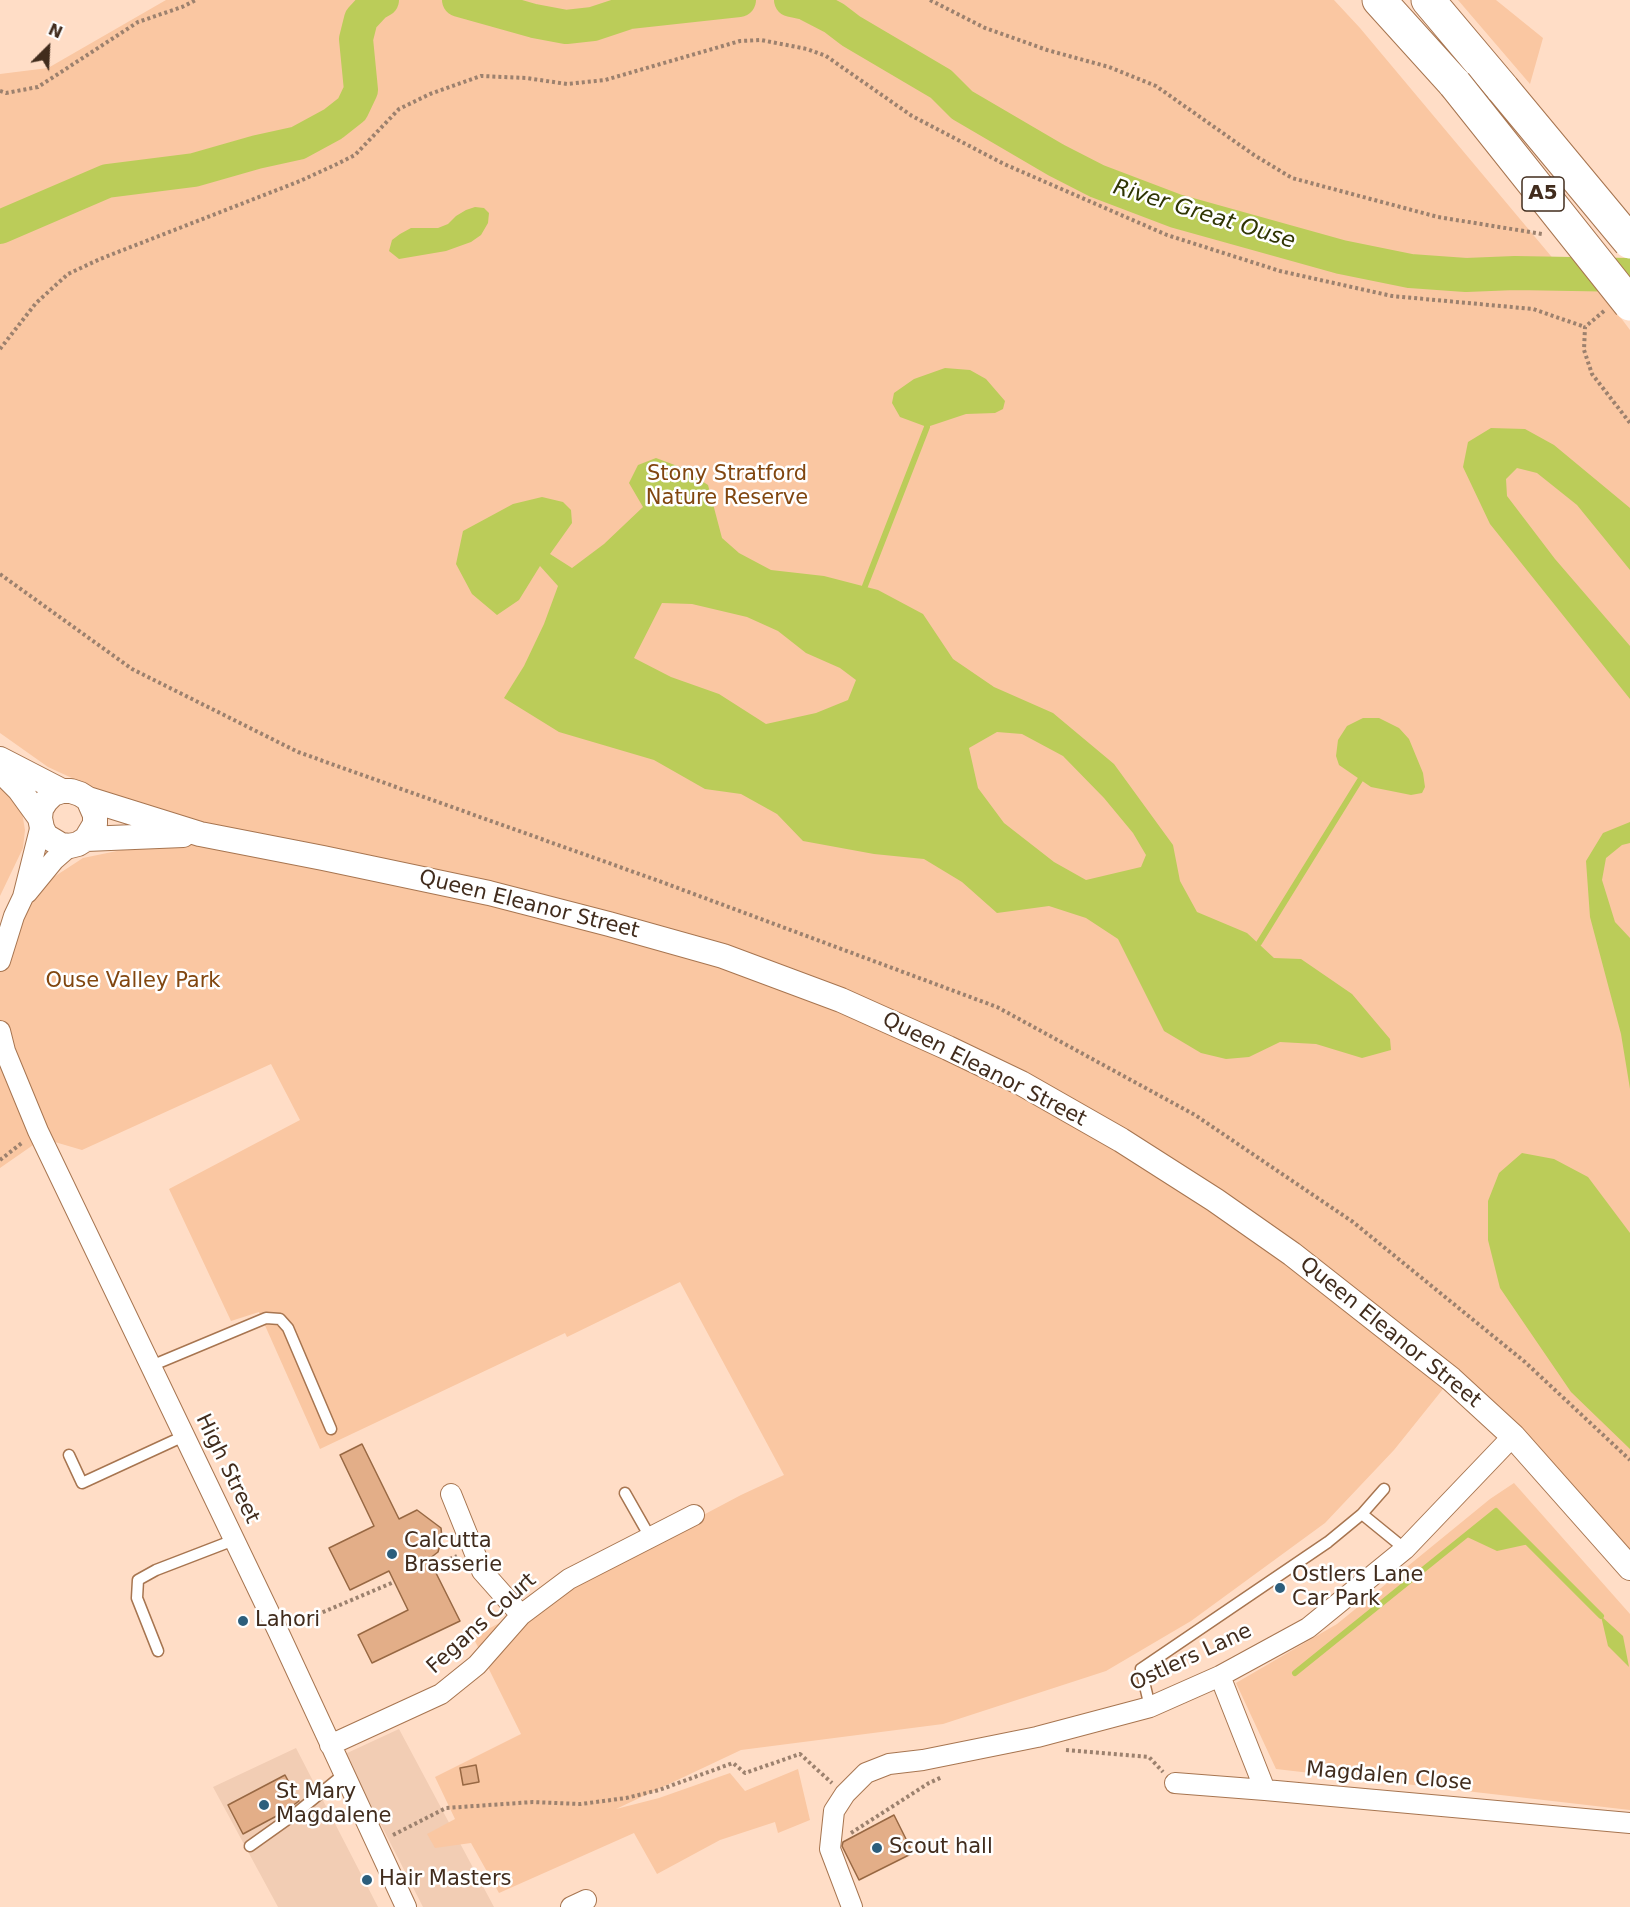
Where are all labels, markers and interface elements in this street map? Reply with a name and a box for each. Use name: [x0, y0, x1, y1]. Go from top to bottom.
north arrow: [18, 18, 78, 78]
text: N: [46, 20, 65, 42]
water label: River Great Ouse: [1110, 175, 1298, 255]
road number: A5: [1522, 177, 1564, 211]
park label: Stony Stratford Nature Reserve: [646, 462, 808, 512]
street label: Queen Eleanor Street: [416, 865, 642, 945]
park label: Ouse Valley Park: [45, 969, 221, 995]
street label: Queen Eleanor Street: [878, 1008, 1090, 1132]
street label: Queen Eleanor Street: [1294, 1252, 1486, 1414]
street label: High Street: [190, 1410, 264, 1528]
place label: Calcutta Brasserie: [404, 1529, 502, 1579]
marker: Calcutta Brasserie: [385, 1547, 399, 1561]
place label: Ostlers Lane Car Park: [1292, 1563, 1424, 1613]
street label: Fegans Court: [422, 1568, 542, 1680]
marker: Ostlers Lane Car Park: [1273, 1581, 1287, 1595]
place label: Lahori: [255, 1608, 320, 1634]
marker: Lahori: [236, 1614, 250, 1628]
street label: Ostlers Lane: [1126, 1619, 1256, 1697]
street label: Magdalen Close: [1305, 1757, 1473, 1797]
place label: St Mary Magdalene: [276, 1780, 392, 1830]
marker: St Mary Magdalene: [257, 1798, 271, 1812]
place label: Scout hall: [889, 1835, 993, 1861]
marker: Scout hall: [870, 1841, 884, 1855]
place label: Hair Masters: [379, 1867, 511, 1893]
marker: Hair Masters: [360, 1873, 374, 1887]

